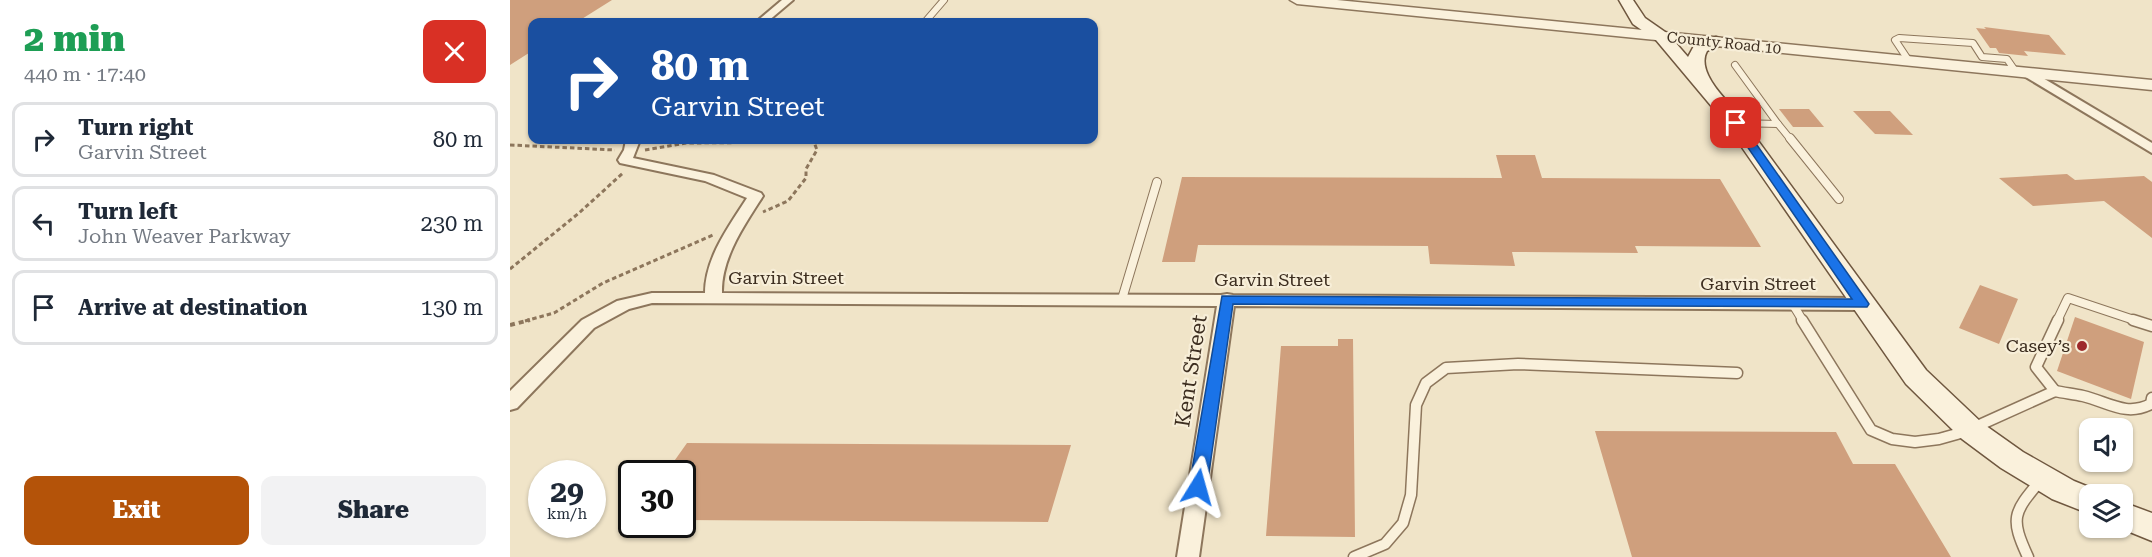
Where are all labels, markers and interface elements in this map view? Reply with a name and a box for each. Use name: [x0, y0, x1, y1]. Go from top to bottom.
text: 2 min: [24, 18, 125, 60]
button: close: [423, 20, 486, 83]
street label: County Road 10: [1666, 28, 1782, 58]
text: 80 m: [651, 41, 749, 90]
icon: right: [552, 42, 630, 120]
text: 440 m · 17:40: [24, 62, 146, 86]
text: Garvin Street: [651, 91, 825, 123]
pin: [1710, 97, 1761, 148]
icon: arrive: [1719, 106, 1752, 139]
text: Turn right: [78, 115, 193, 140]
icon: right: [27, 123, 60, 156]
text: 80 m: [433, 127, 483, 152]
text: Garvin Street: [78, 140, 207, 164]
text: Turn left: [78, 199, 178, 224]
icon: left: [27, 207, 60, 240]
text: 230 m: [420, 211, 483, 236]
text: John Weaver Parkway: [78, 224, 291, 248]
street label: Garvin Street: [728, 267, 844, 288]
street label: Garvin Street: [1214, 269, 1330, 290]
street label: Garvin Street: [1700, 273, 1816, 294]
icon: arrive: [27, 291, 60, 324]
text: Arrive at destination: [78, 295, 307, 320]
text: 130 m: [420, 295, 483, 320]
street label: Kent Street: [1170, 313, 1212, 429]
place label: Casey’s: [2006, 335, 2070, 356]
marker: Casey’s: [2075, 339, 2089, 353]
map controls: [2079, 418, 2133, 538]
button: sound: [2079, 418, 2133, 472]
position arrow: [1166, 455, 1230, 519]
speed limit sign: 30: [618, 460, 696, 538]
text: 29: [550, 474, 584, 509]
button: Exit: [24, 476, 249, 545]
button: Share: [261, 476, 486, 545]
button: layers: [2079, 484, 2133, 538]
text: km/h: [547, 505, 587, 523]

